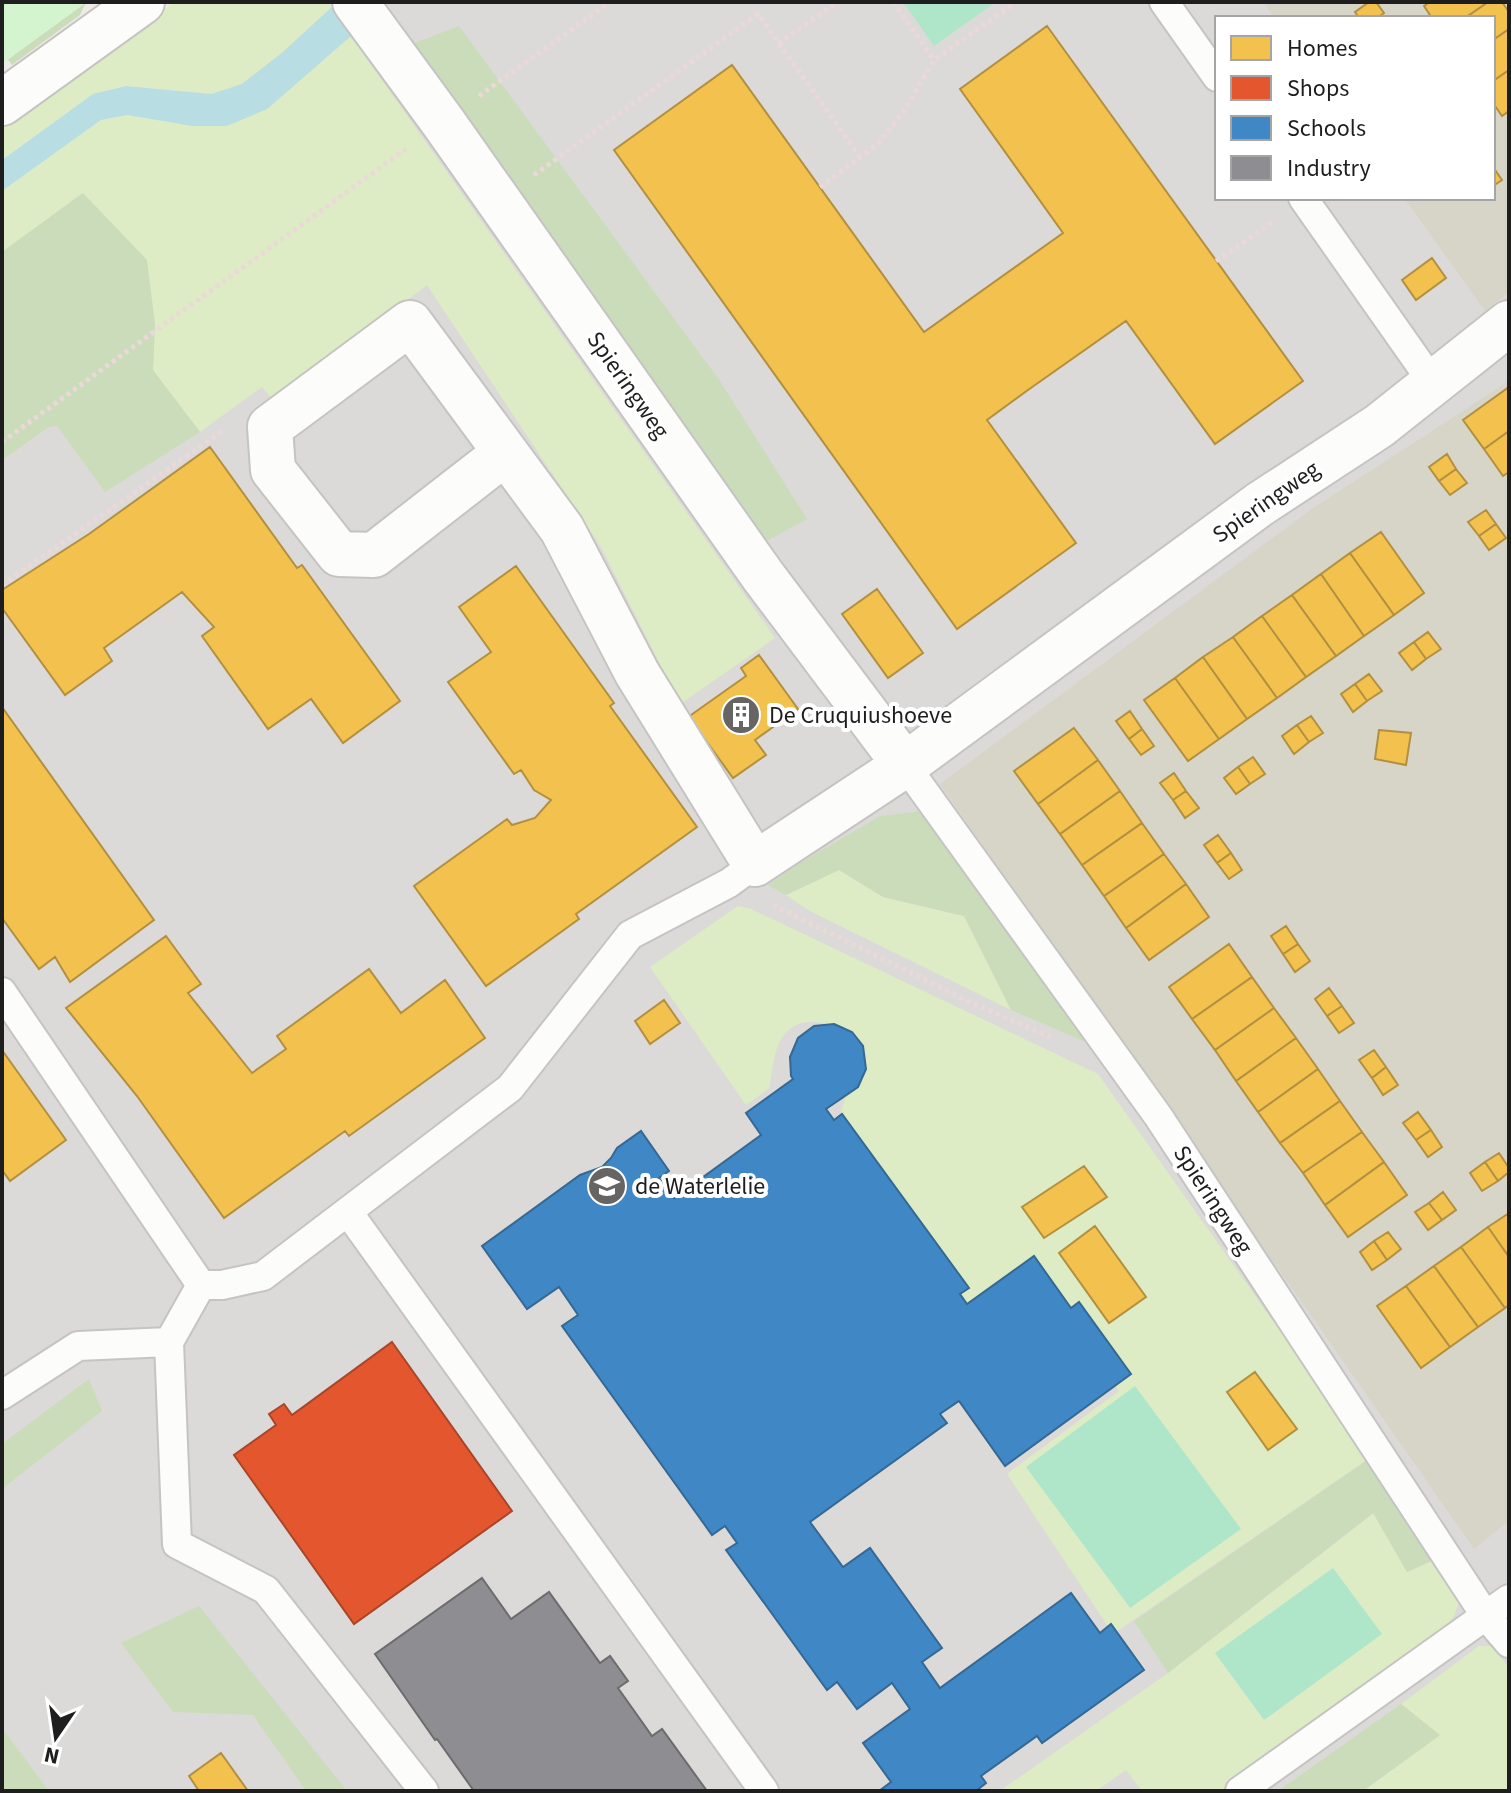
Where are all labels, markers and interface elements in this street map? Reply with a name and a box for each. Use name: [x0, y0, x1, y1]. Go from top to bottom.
legend: [1215, 16, 1495, 200]
text: Homes: [1287, 31, 1358, 66]
text: Shops: [1287, 71, 1349, 106]
text: Schools: [1287, 111, 1366, 146]
text: Industry: [1287, 151, 1371, 186]
street label: Spieringweg: [578, 324, 678, 446]
street label: Spieringweg: [1205, 452, 1327, 552]
building icon: De Cruquiushoeve: [720, 694, 762, 736]
place label: De Cruquiushoeve: [769, 698, 952, 733]
street label: Spieringweg: [1164, 1138, 1262, 1262]
school or university icon: de Waterlelie: [586, 1165, 628, 1207]
place label: de Waterlelie: [635, 1169, 765, 1204]
north arrow: [16, 1697, 96, 1777]
text: N: [41, 1738, 62, 1773]

